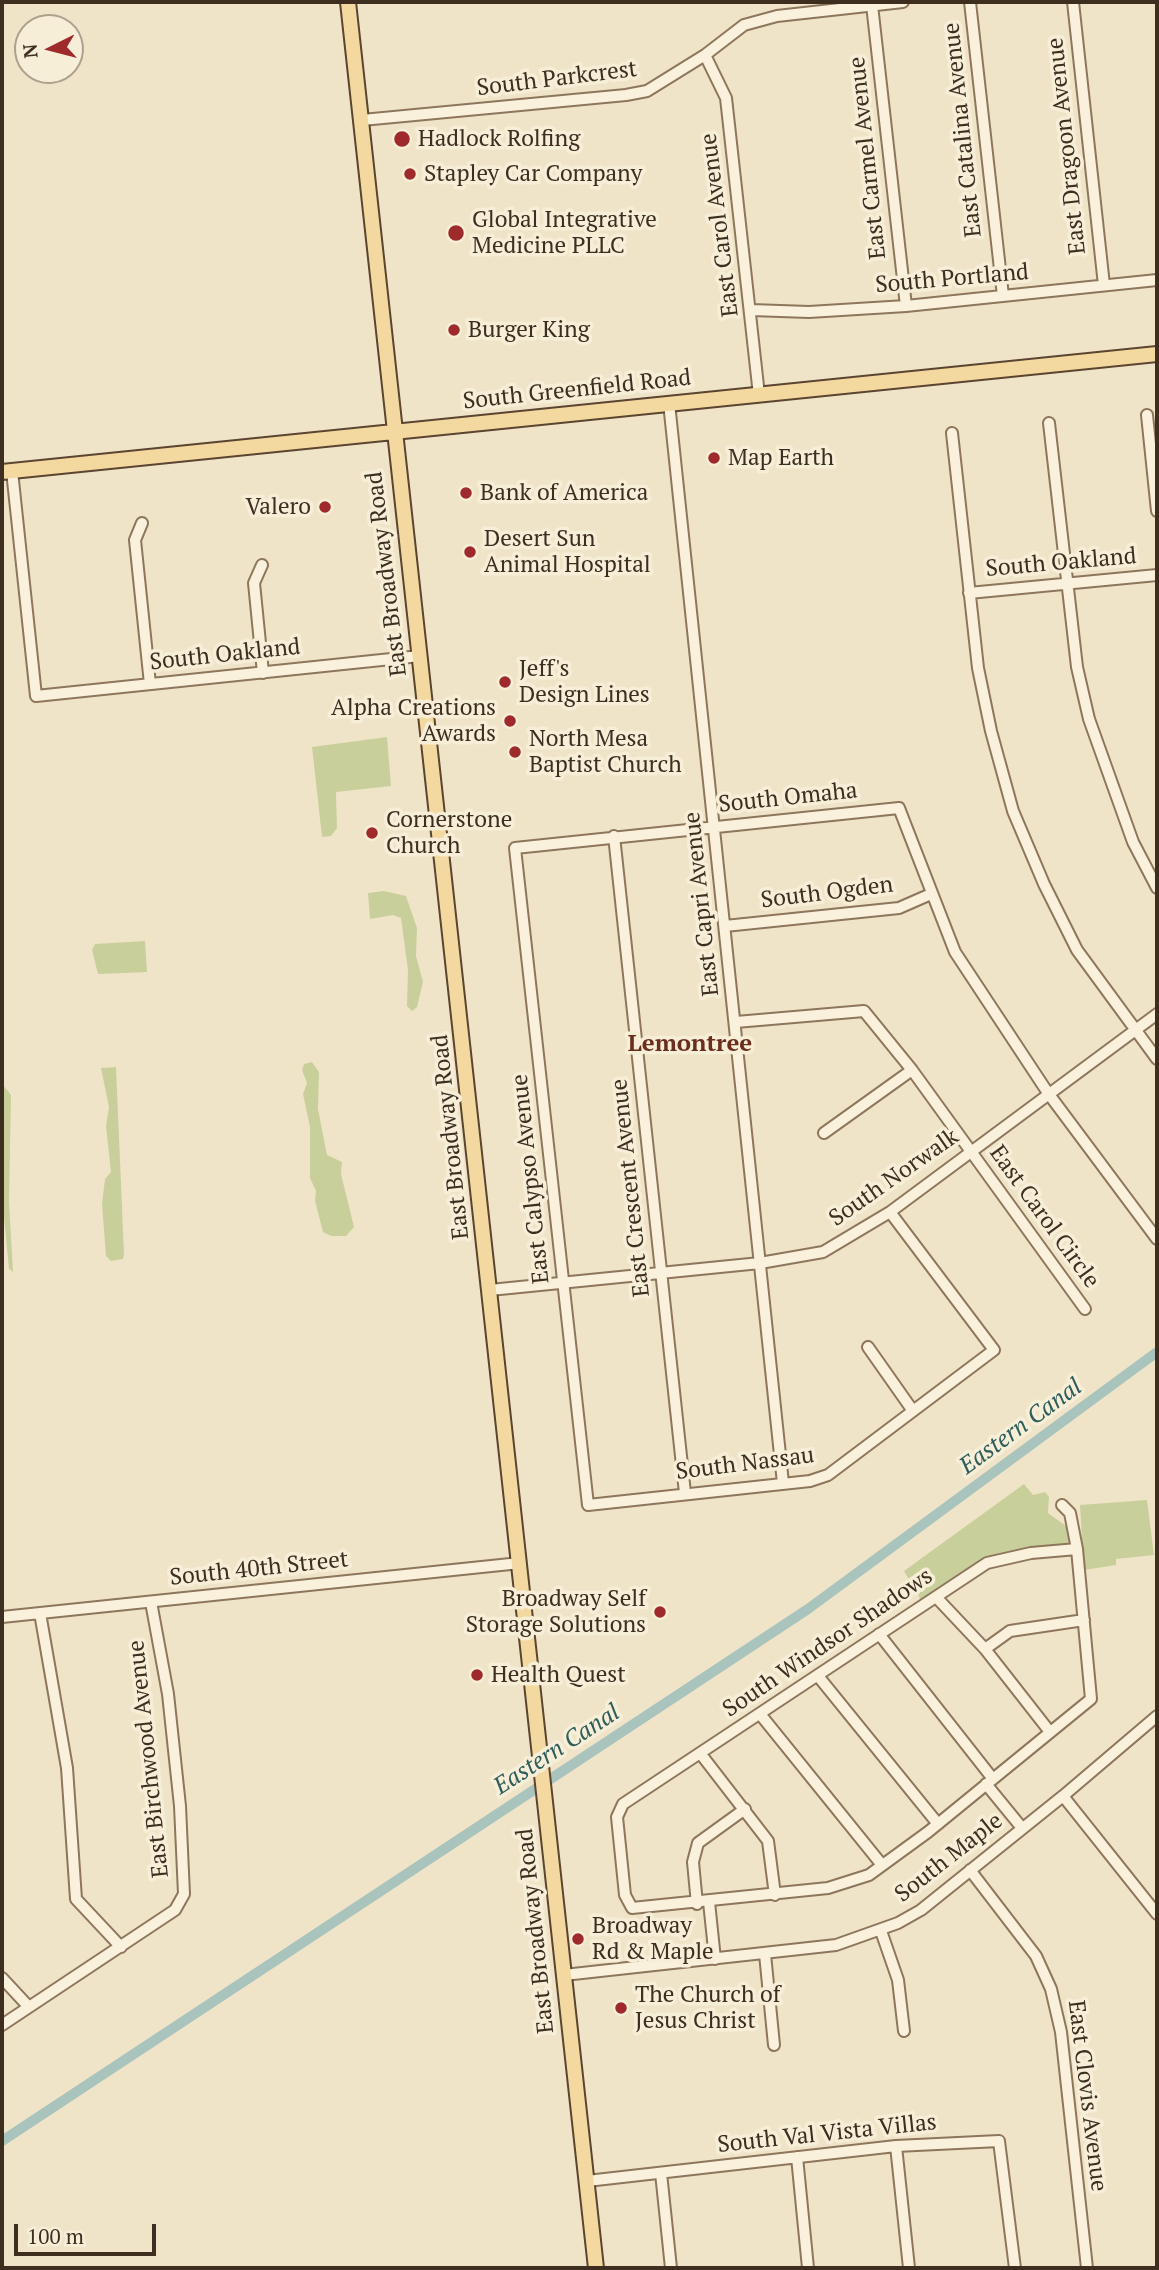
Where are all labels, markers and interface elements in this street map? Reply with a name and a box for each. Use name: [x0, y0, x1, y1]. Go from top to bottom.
north arrow: [14, 14, 84, 84]
street label: East Catalina Avenue: [938, 21, 988, 239]
street label: East Dragoon Avenue: [1042, 36, 1092, 256]
text: N: [16, 43, 43, 60]
street label: South Parkcrest: [475, 55, 639, 103]
street label: East Carmel Avenue: [844, 55, 892, 261]
place label: Hadlock Rolfing: [418, 125, 580, 153]
marker: Hadlock Rolfing: [392, 129, 412, 149]
street label: East Carol Avenue: [695, 132, 745, 318]
place label: Stapley Car Company: [424, 160, 642, 188]
marker: Stapley Car Company: [402, 166, 418, 182]
place label: Global Integrative Medicine PLLC: [472, 206, 657, 260]
marker: Global Integrative Medicine PLLC: [446, 223, 466, 243]
street label: South Portland: [874, 259, 1030, 299]
place label: Burger King: [468, 316, 590, 344]
marker: Burger King: [446, 322, 462, 338]
street label: South Greenfield Road: [462, 364, 692, 416]
place label: Map Earth: [728, 444, 834, 472]
marker: Map Earth: [706, 450, 722, 466]
street label: East Broadway Road: [361, 470, 413, 678]
place label: Bank of America: [480, 479, 648, 507]
marker: Bank of America: [458, 485, 474, 501]
place label: Valero: [245, 493, 311, 521]
marker: Valero: [317, 499, 333, 515]
place label: Desert Sun Animal Hospital: [484, 525, 651, 579]
street label: South Oakland: [984, 543, 1138, 583]
marker: Desert Sun Animal Hospital: [462, 544, 478, 560]
street label: South Oakland: [148, 633, 302, 677]
place label: Jeff's Design Lines: [519, 655, 650, 709]
marker: Jeff's Design Lines: [497, 674, 513, 690]
place label: Alpha Creations Awards: [331, 694, 496, 748]
marker: Alpha Creations Awards: [502, 713, 518, 729]
place label: North Mesa Baptist Church: [529, 725, 682, 779]
marker: North Mesa Baptist Church: [507, 744, 523, 760]
street label: South Omaha: [717, 777, 859, 819]
place label: Cornerstone Church: [386, 806, 512, 860]
street label: East Capri Avenue: [679, 810, 725, 998]
marker: Cornerstone Church: [364, 825, 380, 841]
street label: South Ogden: [759, 871, 895, 915]
district label: Lemontree: [628, 1030, 752, 1058]
street label: East Broadway Road: [427, 1033, 475, 1241]
street label: East Calypso Avenue: [506, 1073, 556, 1285]
street label: East Crescent Avenue: [606, 1078, 656, 1298]
street label: South Norwalk: [824, 1123, 964, 1233]
street label: East Carol Circle: [983, 1140, 1105, 1294]
water label: Eastern Canal: [954, 1373, 1088, 1481]
street label: South Nassau: [674, 1442, 816, 1486]
street label: South 40th Street: [168, 1546, 350, 1592]
street label: South Windsor Shadows: [718, 1562, 938, 1724]
place label: Broadway Self Storage Solutions: [466, 1585, 646, 1639]
marker: Broadway Self Storage Solutions: [652, 1604, 668, 1620]
street label: East Birchwood Avenue: [123, 1639, 175, 1879]
place label: Health Quest: [491, 1661, 626, 1689]
marker: Health Quest: [469, 1667, 485, 1683]
water label: Eastern Canal: [489, 1699, 625, 1801]
street label: South Maple: [890, 1807, 1008, 1909]
street label: East Broadway Road: [512, 1827, 560, 2035]
place label: Broadway Rd & Maple: [592, 1912, 714, 1966]
marker: Broadway Rd & Maple: [570, 1931, 586, 1947]
place label: The Church of Jesus Christ: [635, 1981, 781, 2035]
street label: East Clovis Avenue: [1062, 1999, 1112, 2193]
marker: The Church of Jesus Christ: [613, 2000, 629, 2016]
street label: South Val Vista Villas: [716, 2109, 938, 2159]
scale bar: [18, 2210, 159, 2254]
text: 100 m: [27, 2222, 84, 2250]

